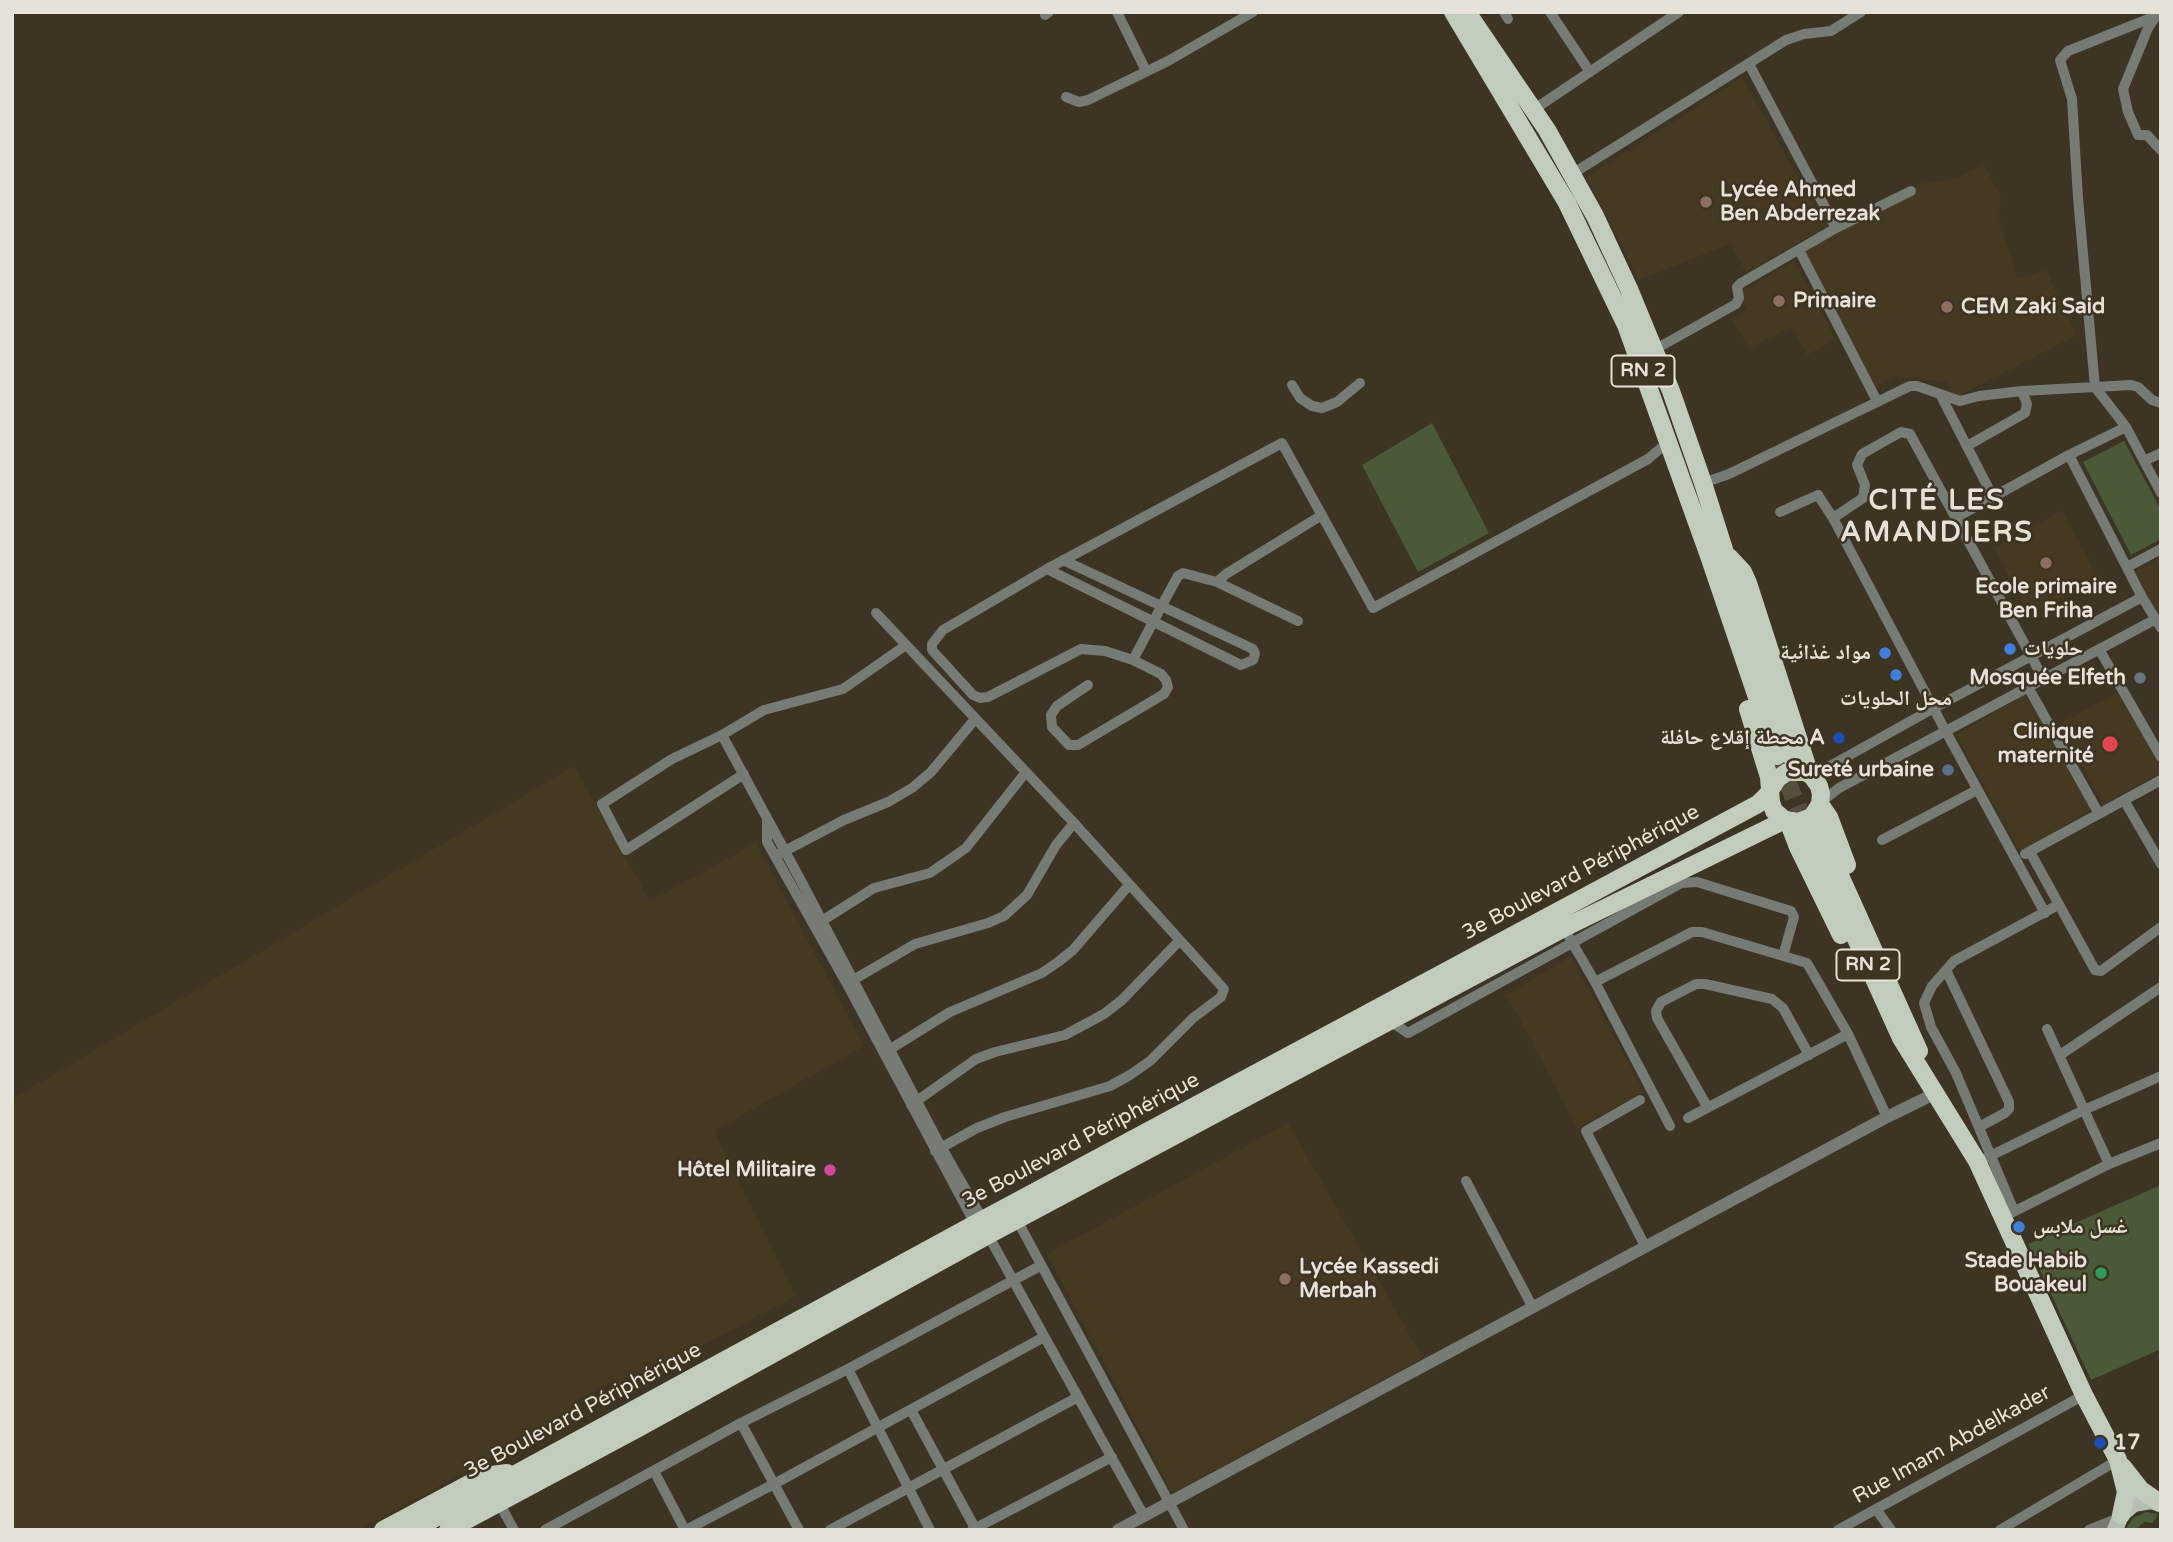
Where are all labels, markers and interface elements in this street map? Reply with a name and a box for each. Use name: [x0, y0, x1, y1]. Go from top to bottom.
place label: Lycée Ahmed Ben Abderrezak: [1720, 177, 1880, 227]
marker: Lycée Ahmed Ben Abderrezak: [1698, 194, 1714, 210]
place label: Primaire: [1793, 288, 1876, 314]
marker: Primaire: [1771, 293, 1787, 309]
place label: CEM Zaki Said: [1961, 294, 2105, 320]
marker: CEM Zaki Said: [1939, 299, 1955, 315]
road number: RN 2: [1612, 356, 1674, 386]
district label: CITÉ LES AMANDIERS: [1841, 485, 2033, 551]
marker: Ecole primaire Ben Friha: [2038, 555, 2054, 571]
place label: Ecole primaire Ben Friha: [1975, 574, 2117, 624]
place label: حلويات: [2024, 636, 2083, 662]
place label: مواد غذائية: [1780, 640, 1871, 666]
marker: حلويات: [2002, 641, 2018, 657]
marker: مواد غذائية: [1877, 645, 1893, 661]
place label: Mosquée Elfeth: [1969, 665, 2126, 691]
marker: محل الحلويات: [1888, 667, 1904, 683]
marker: Mosquée Elfeth: [2132, 670, 2148, 686]
place label: محل الحلويات: [1840, 686, 1952, 712]
place label: Clinique maternité: [1998, 719, 2094, 769]
place label: محطة إقلاع حافلة A: [1660, 725, 1825, 751]
marker: محطة إقلاع حافلة A: [1831, 730, 1847, 746]
marker: Clinique maternité: [2100, 734, 2120, 754]
place label: Sureté urbaine: [1788, 757, 1934, 783]
marker: Sureté urbaine: [1940, 762, 1956, 778]
street label: 3e Boulevard Périphérique: [1458, 800, 1704, 946]
road number: RN 2: [1836, 950, 1899, 981]
street label: 3e Boulevard Périphérique: [958, 1068, 1204, 1214]
place label: Hôtel Militaire: [677, 1157, 816, 1183]
marker: Hôtel Militaire: [822, 1162, 838, 1178]
place label: غسل ملابس: [2033, 1214, 2128, 1240]
marker: غسل ملابس: [2011, 1219, 2027, 1235]
place label: Stade Habib Bouakeul: [1965, 1248, 2087, 1298]
place label: Lycée Kassedi Merbah: [1299, 1254, 1439, 1304]
marker: Stade Habib Bouakeul: [2093, 1265, 2109, 1281]
marker: Lycée Kassedi Merbah: [1277, 1271, 1293, 1287]
street label: 3e Boulevard Périphérique: [460, 1338, 706, 1484]
street label: Rue Imam Abdelkader: [1849, 1380, 2055, 1510]
place label: 17: [2114, 1430, 2140, 1456]
marker: 17: [2092, 1435, 2108, 1451]

